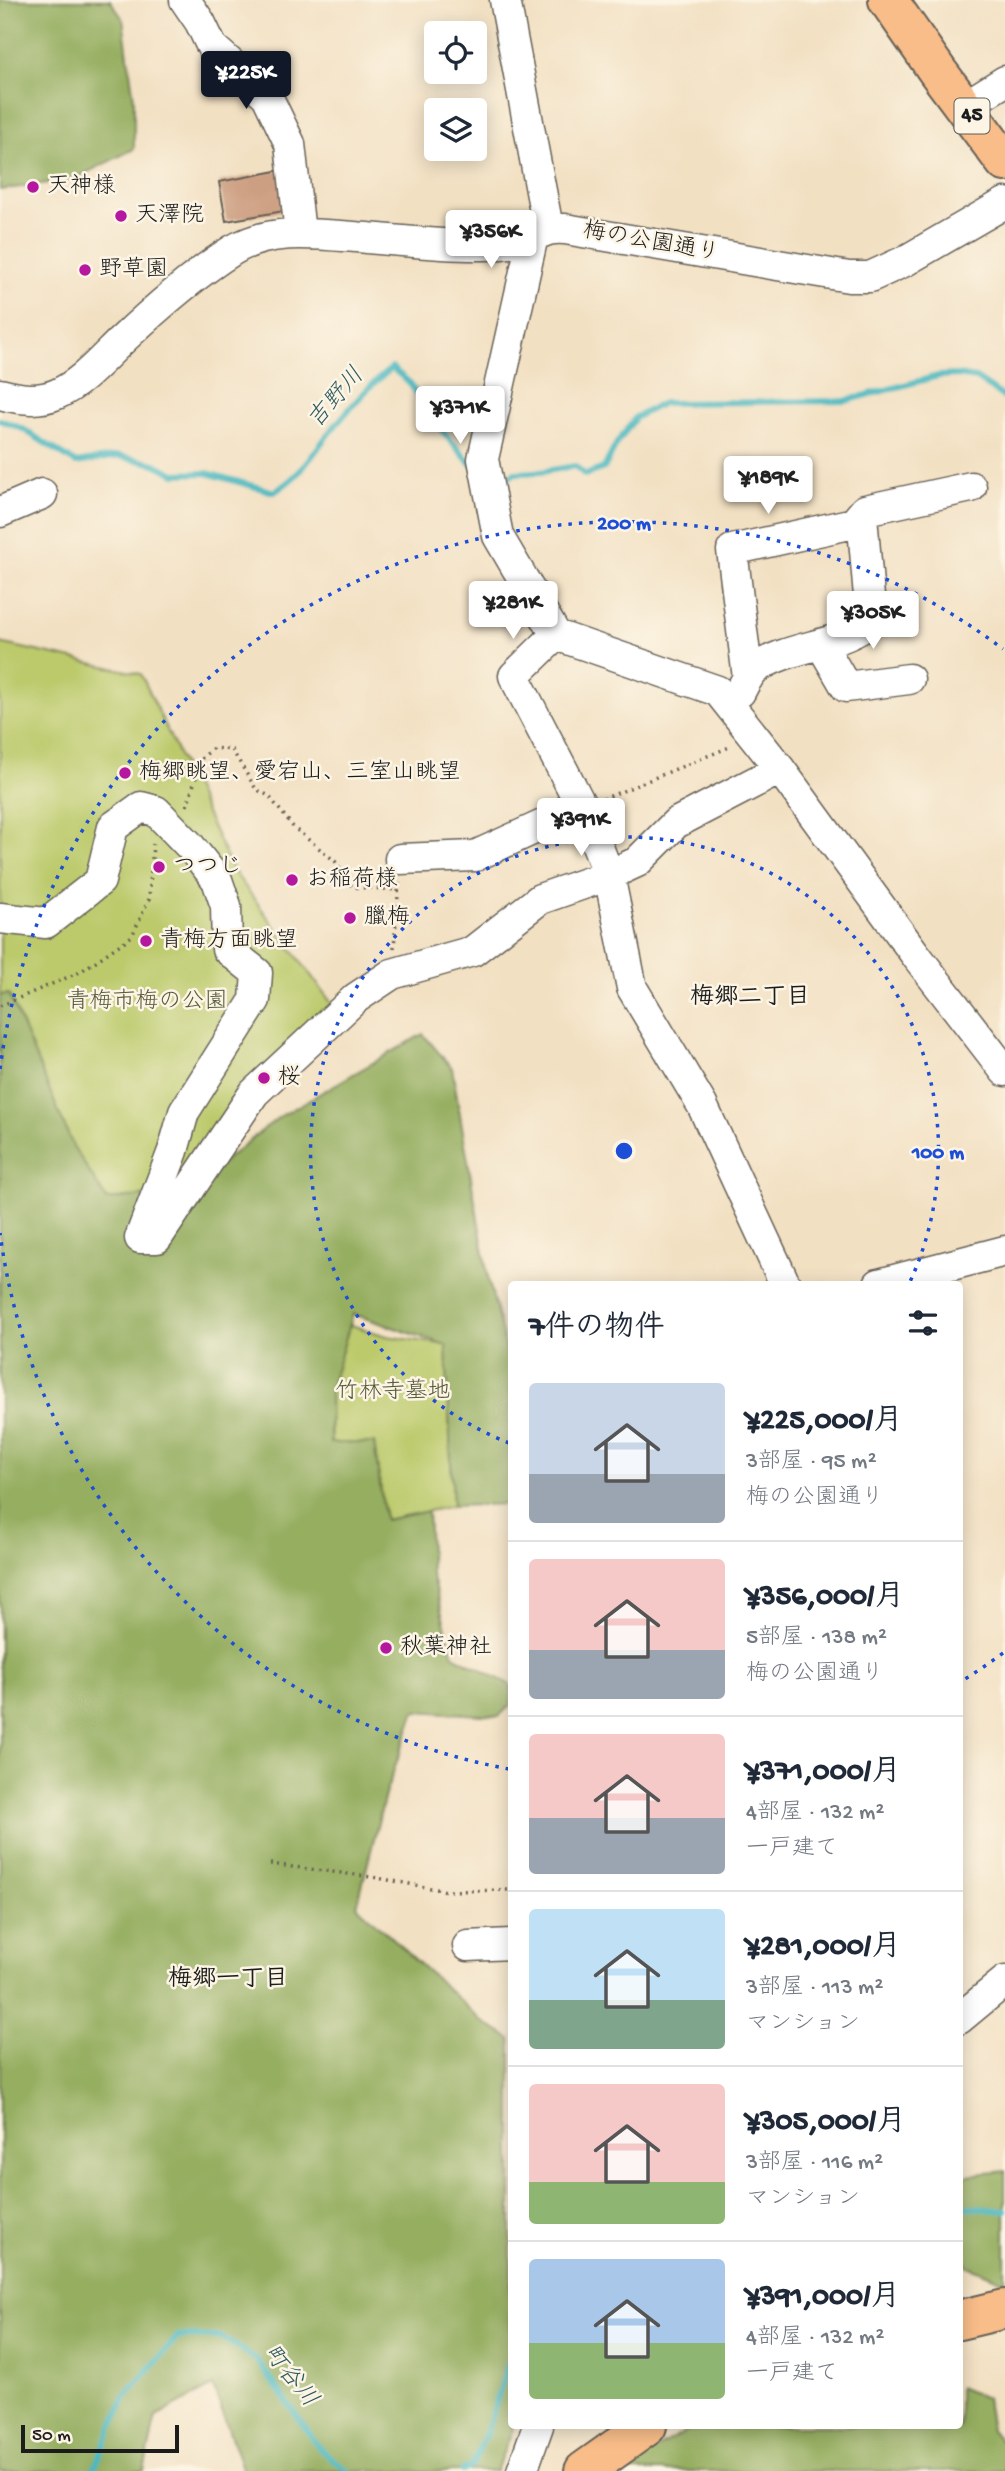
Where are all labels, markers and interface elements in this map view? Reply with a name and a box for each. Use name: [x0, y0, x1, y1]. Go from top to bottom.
map controls: [424, 21, 487, 161]
button: locate: [424, 21, 487, 84]
pin: ¥225K: [197, 52, 295, 111]
text: ¥225K: [217, 60, 275, 87]
button: layers: [424, 98, 487, 161]
road number: 45: [954, 99, 990, 134]
place label: 天神様: [47, 173, 116, 201]
marker: 天神様: [25, 179, 41, 195]
place label: 天澤院: [135, 202, 204, 230]
marker: 天澤院: [113, 208, 129, 224]
pin: ¥356K: [442, 210, 540, 270]
street label: 梅の公園通り: [581, 217, 721, 268]
text: ¥356K: [461, 219, 521, 246]
place label: 野草園: [99, 256, 168, 284]
marker: 野草園: [77, 262, 93, 278]
water label: 吉野川: [302, 362, 372, 436]
pin: ¥371K: [411, 386, 509, 446]
text: ¥371K: [432, 395, 488, 422]
pin: ¥189K: [719, 456, 817, 516]
text: ¥189K: [740, 465, 796, 492]
text: 200 m: [597, 513, 651, 538]
pin: ¥281K: [464, 582, 562, 641]
text: ¥281K: [485, 590, 541, 617]
pin: ¥305K: [824, 592, 922, 651]
text: ¥305K: [843, 600, 903, 627]
place label: 梅郷眺望、愛宕山、三室山眺望: [139, 759, 461, 787]
marker: 梅郷眺望、愛宕山、三室山眺望: [117, 765, 133, 781]
pin: ¥391K: [532, 798, 630, 858]
text: ¥391K: [553, 807, 609, 834]
place label: つつじ: [173, 854, 242, 881]
marker: つつじ: [151, 859, 167, 875]
place label: お稲荷様: [306, 866, 398, 894]
marker: お稲荷様: [284, 872, 300, 888]
place label: 臘梅: [364, 904, 410, 932]
marker: 臘梅: [342, 910, 358, 926]
place label: 青梅方面眺望: [160, 927, 298, 955]
marker: 青梅方面眺望: [138, 933, 154, 949]
district label: 梅郷二丁目: [690, 983, 810, 1013]
park label: 青梅市梅の公園: [67, 988, 228, 1016]
place label: 桜: [278, 1065, 301, 1092]
marker: 桜: [256, 1070, 272, 1086]
centre of rings: [612, 1139, 636, 1163]
text: 100 m: [911, 1142, 964, 1167]
icon: filters: [904, 1304, 942, 1342]
text: 7件の物件: [529, 1312, 665, 1347]
park label: 竹林寺墓地: [336, 1378, 451, 1406]
text: ¥225,000/月: [746, 1405, 903, 1440]
icon: home: [585, 1411, 669, 1495]
text: 3部屋 · 95 m²: [746, 1449, 877, 1476]
text: 梅の公園通り: [746, 1485, 884, 1512]
text: ¥356,000/月: [746, 1581, 904, 1616]
icon: home: [585, 1587, 669, 1671]
text: 5部屋 · 138 m²: [746, 1625, 887, 1652]
place label: 秋葉神社: [400, 1634, 492, 1662]
marker: 秋葉神社: [378, 1640, 394, 1656]
text: 梅の公園通り: [746, 1661, 884, 1688]
text: ¥371,000/月: [746, 1756, 901, 1791]
icon: home: [585, 1762, 669, 1846]
text: 4部屋 · 132 m²: [746, 1800, 884, 1827]
text: 一戸建て: [746, 1836, 838, 1863]
text: ¥281,000/月: [746, 1931, 901, 1966]
icon: home: [585, 1937, 669, 2021]
district label: 梅郷一丁目: [168, 1965, 288, 1995]
text: 3部屋 · 113 m²: [746, 1975, 883, 2002]
text: マンション: [746, 2011, 860, 2038]
text: ¥305,000/月: [746, 2106, 906, 2141]
icon: home: [585, 2112, 669, 2196]
text: 3部屋 · 116 m²: [746, 2150, 883, 2177]
text: マンション: [746, 2186, 860, 2213]
text: ¥391,000/月: [746, 2281, 900, 2316]
icon: home: [585, 2287, 669, 2371]
text: 4部屋 · 132 m²: [746, 2325, 884, 2352]
water label: 町谷川: [255, 2340, 323, 2414]
text: 一戸建て: [746, 2361, 838, 2388]
scale bar: [21, 2422, 178, 2454]
text: 50 m: [32, 2425, 71, 2448]

